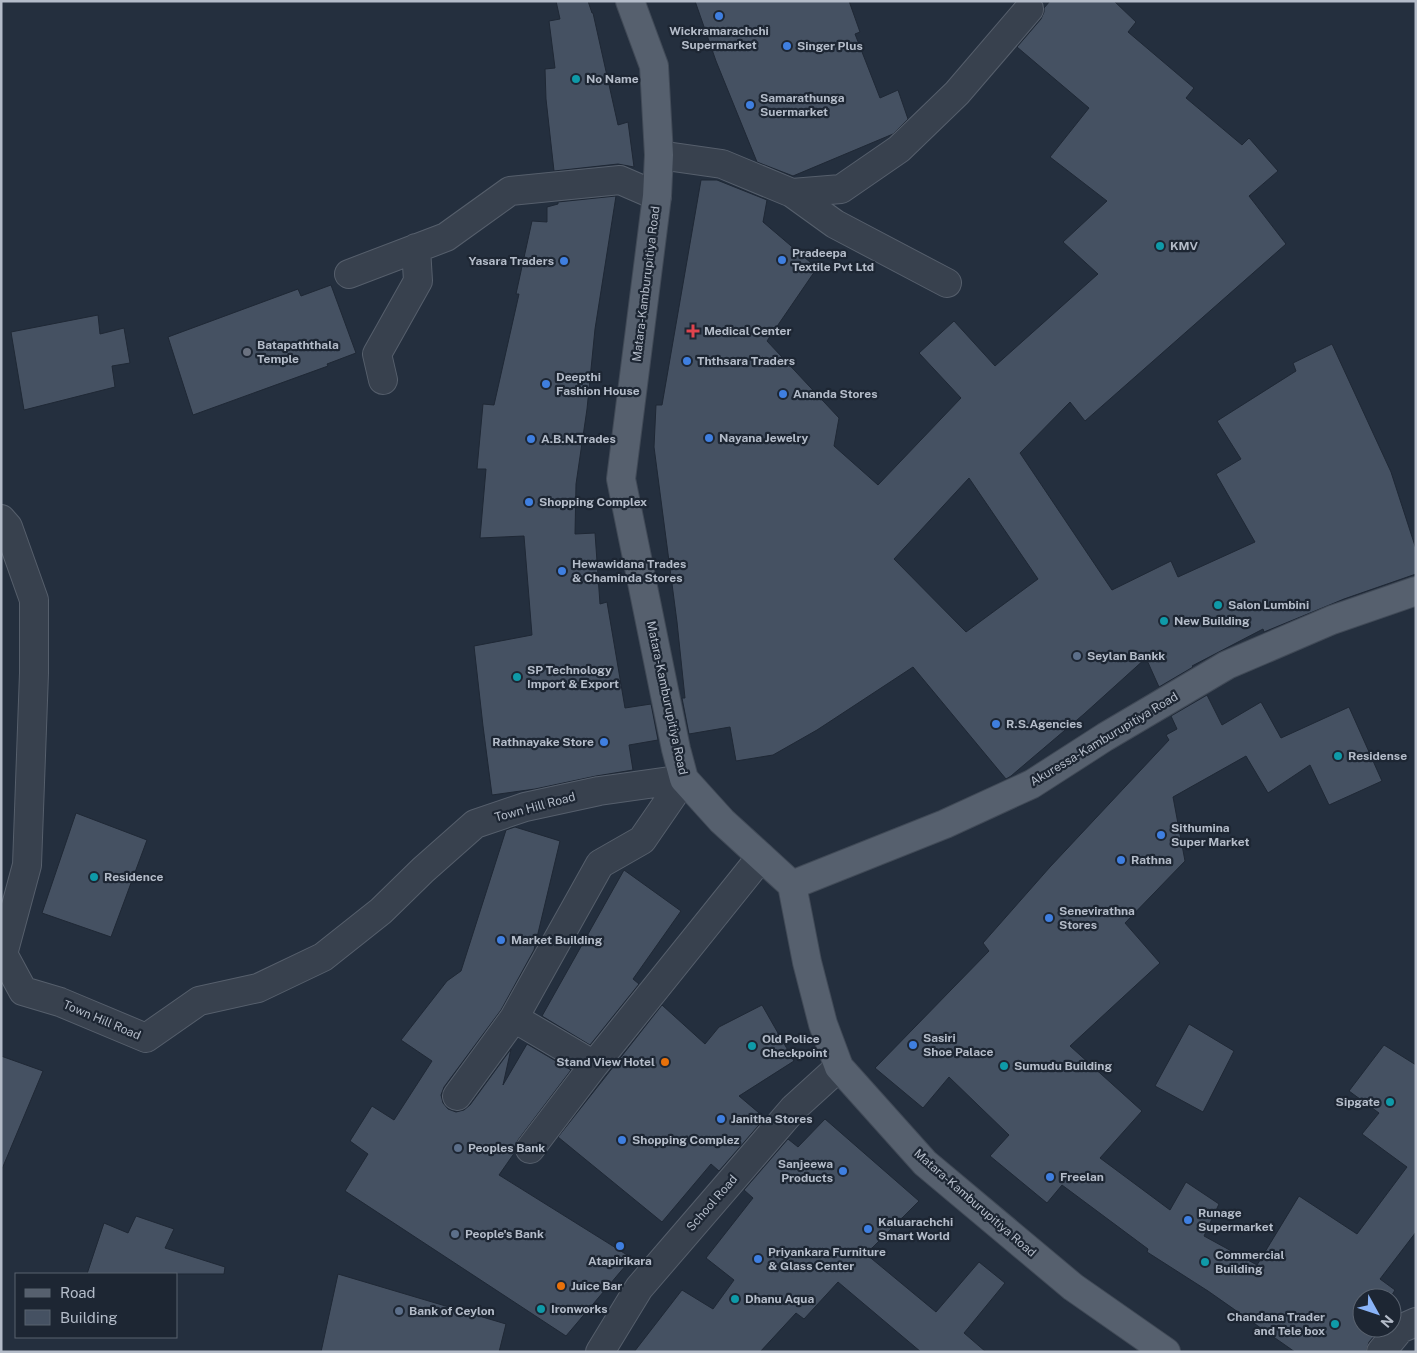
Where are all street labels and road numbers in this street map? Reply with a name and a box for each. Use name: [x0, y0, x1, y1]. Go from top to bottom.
street label: Matara-Kamburupitiya Road: [629, 205, 663, 363]
street label: Matara-Kamburupitiya Road: [644, 620, 690, 776]
street label: Akuressa-Kamburupitiya Road: [1028, 689, 1180, 789]
street label: Town Hill Road: [493, 790, 577, 824]
street label: Town Hill Road: [61, 997, 143, 1043]
street label: Matara-Kamburupitiya Road: [911, 1146, 1039, 1260]
street label: School Road: [684, 1172, 740, 1234]

